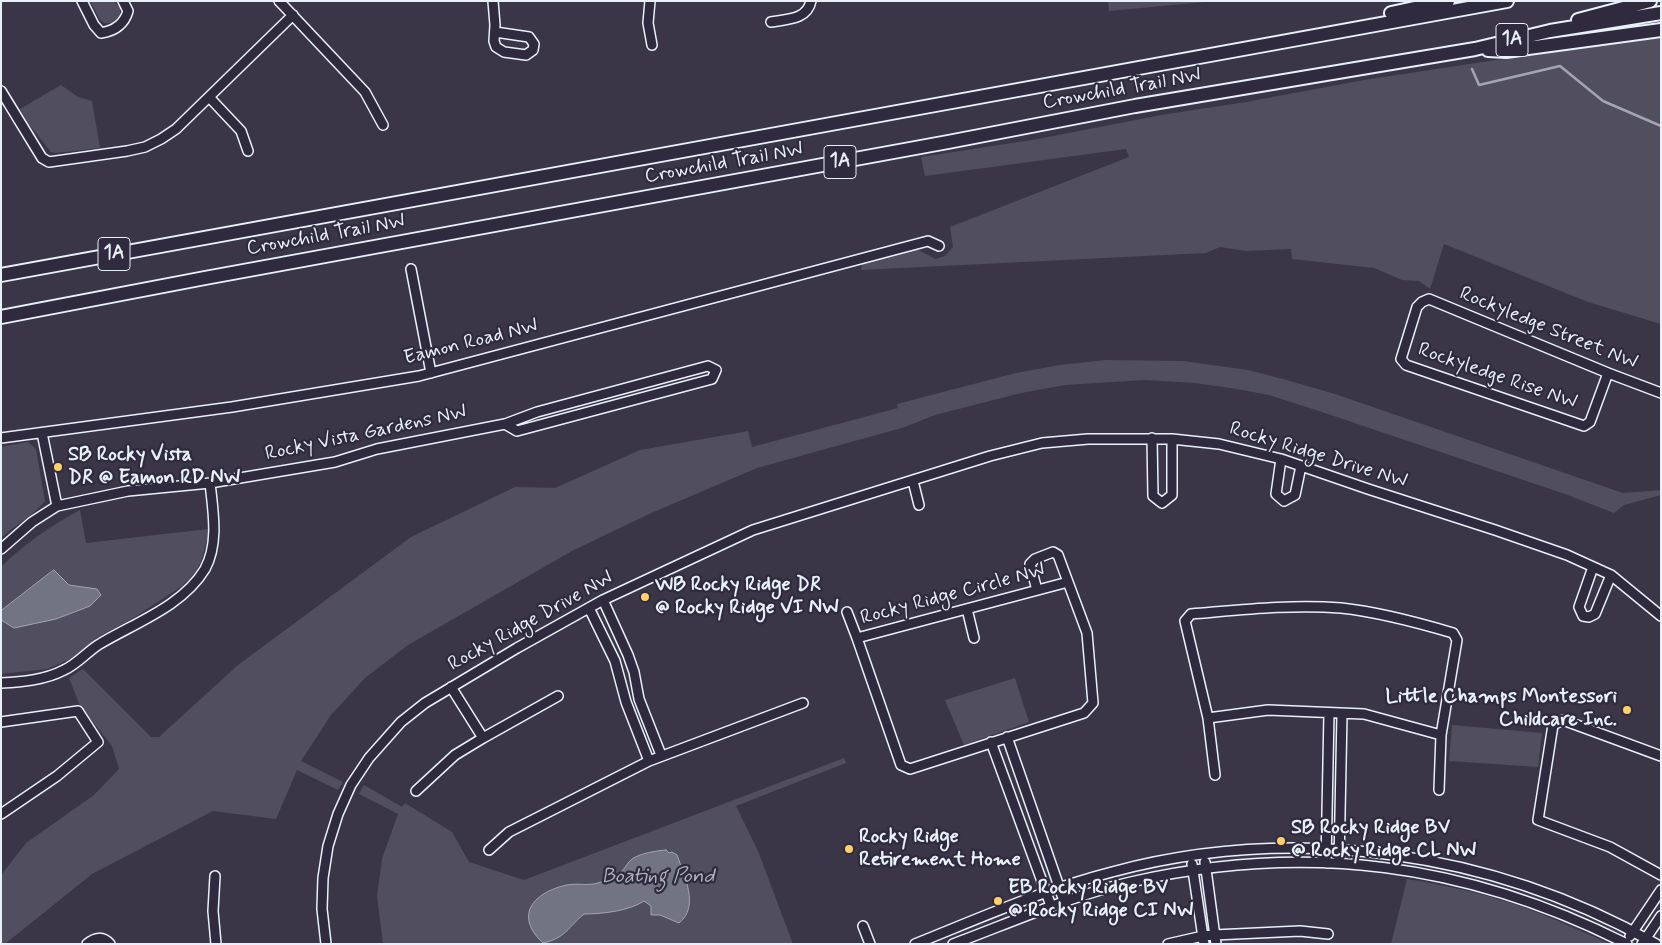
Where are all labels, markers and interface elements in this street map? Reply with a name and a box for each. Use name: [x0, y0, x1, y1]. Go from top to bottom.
road number: 1A: [1496, 24, 1528, 56]
street label: Crowchild Trail NW: [1041, 64, 1203, 116]
street label: Crowchild Trail NW: [643, 138, 805, 190]
road number: 1A: [824, 146, 856, 178]
street label: Crowchild Trail NW: [245, 210, 407, 262]
road number: 1A: [98, 238, 130, 270]
street label: Rockyledge Street NW: [1456, 282, 1640, 376]
street label: Eamon Road NW: [402, 315, 540, 371]
street label: Rockyledge Rise NW: [1414, 339, 1580, 415]
street label: Rocky Vista Gardens NW: [263, 401, 469, 467]
street label: Rocky Ridge Drive NW: [1226, 418, 1410, 494]
place label: SB Rocky Vista DR @ Eamon RD NW: [68, 444, 240, 491]
marker: SB Rocky Vista DR @ Eamon RD NW: [52, 461, 64, 473]
street label: Rocky Ridge Circle NW: [858, 559, 1048, 631]
street label: Rocky Ridge Drive NW: [445, 567, 617, 677]
place label: WB Rocky Ridge DR @ Rocky Ridge VI NW: [655, 574, 839, 621]
marker: WB Rocky Ridge DR @ Rocky Ridge VI NW: [639, 591, 651, 603]
place label: Little Champs Montessori Childcare Inc.: [1385, 686, 1617, 733]
marker: Little Champs Montessori Childcare Inc.: [1621, 704, 1633, 716]
place label: SB Rocky Ridge BV @ Rocky Ridge CL NW: [1291, 817, 1476, 864]
place label: Rocky Ridge Retirement Home: [859, 826, 1021, 873]
marker: SB Rocky Ridge BV @ Rocky Ridge CL NW: [1275, 835, 1287, 847]
marker: Rocky Ridge Retirement Home: [843, 843, 855, 855]
water label: Boating Pond: [601, 865, 715, 891]
place label: EB Rocky Ridge BV @ Rocky Ridge CI NW: [1008, 877, 1193, 924]
marker: EB Rocky Ridge BV @ Rocky Ridge CI NW: [992, 895, 1004, 907]

